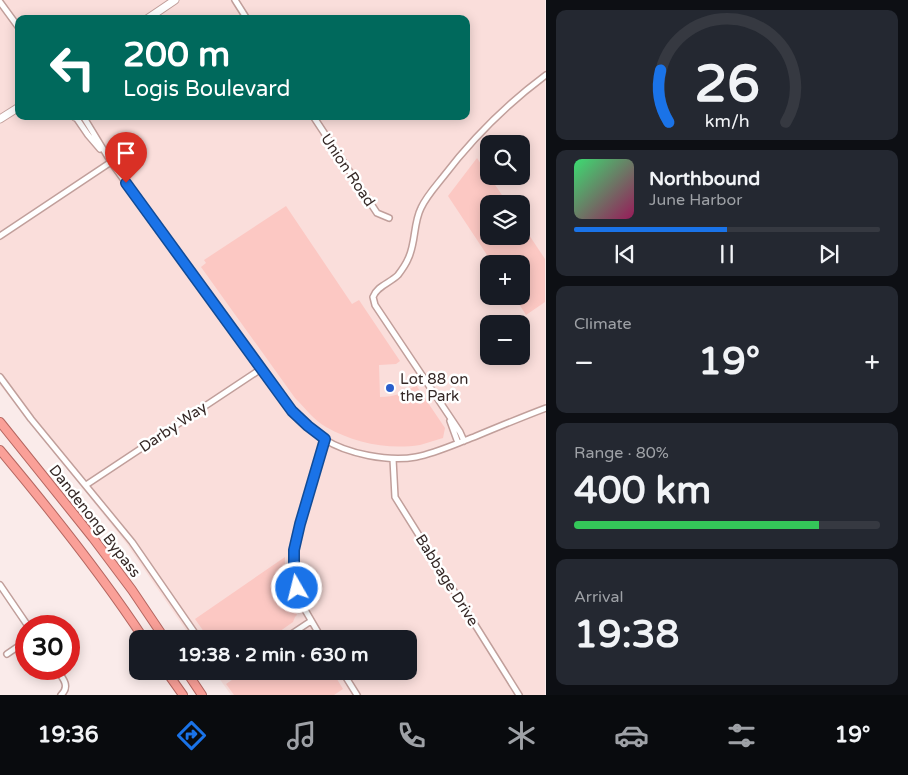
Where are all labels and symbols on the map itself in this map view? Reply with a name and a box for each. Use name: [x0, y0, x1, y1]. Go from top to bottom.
street label: Union Road: [317, 130, 379, 210]
pin: [105, 132, 147, 183]
place label: Lot 88 on the Park: [400, 370, 468, 405]
marker: Lot 88 on the Park: [384, 382, 396, 394]
street label: Darby Way: [136, 398, 210, 456]
street label: Dandenong Bypass: [45, 461, 145, 581]
street label: Babbage Drive: [412, 531, 482, 629]
position arrow: [270, 561, 322, 613]
speed limit sign: 30: [15, 615, 80, 680]

